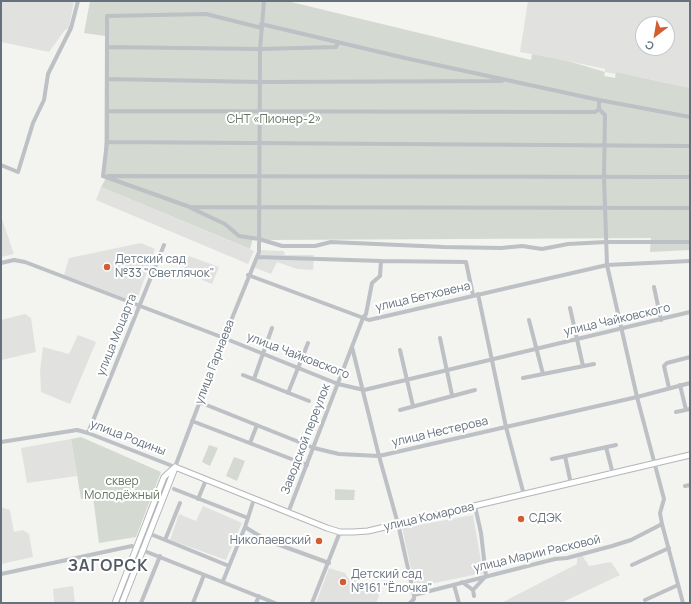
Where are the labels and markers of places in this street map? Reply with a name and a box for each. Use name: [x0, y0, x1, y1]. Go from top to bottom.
place label: Детский сад №33 "Светлячок": [115, 253, 214, 281]
marker: Детский сад №33 "Светлячок": [102, 262, 112, 272]
place label: СДЭК: [529, 512, 562, 526]
marker: СДЭК: [516, 514, 526, 524]
place label: Николаевский: [230, 534, 311, 548]
marker: Николаевский: [314, 536, 324, 546]
place label: Детский сад №161 "Ёлочка": [351, 568, 432, 596]
marker: Детский сад №161 "Ёлочка": [338, 577, 348, 587]

